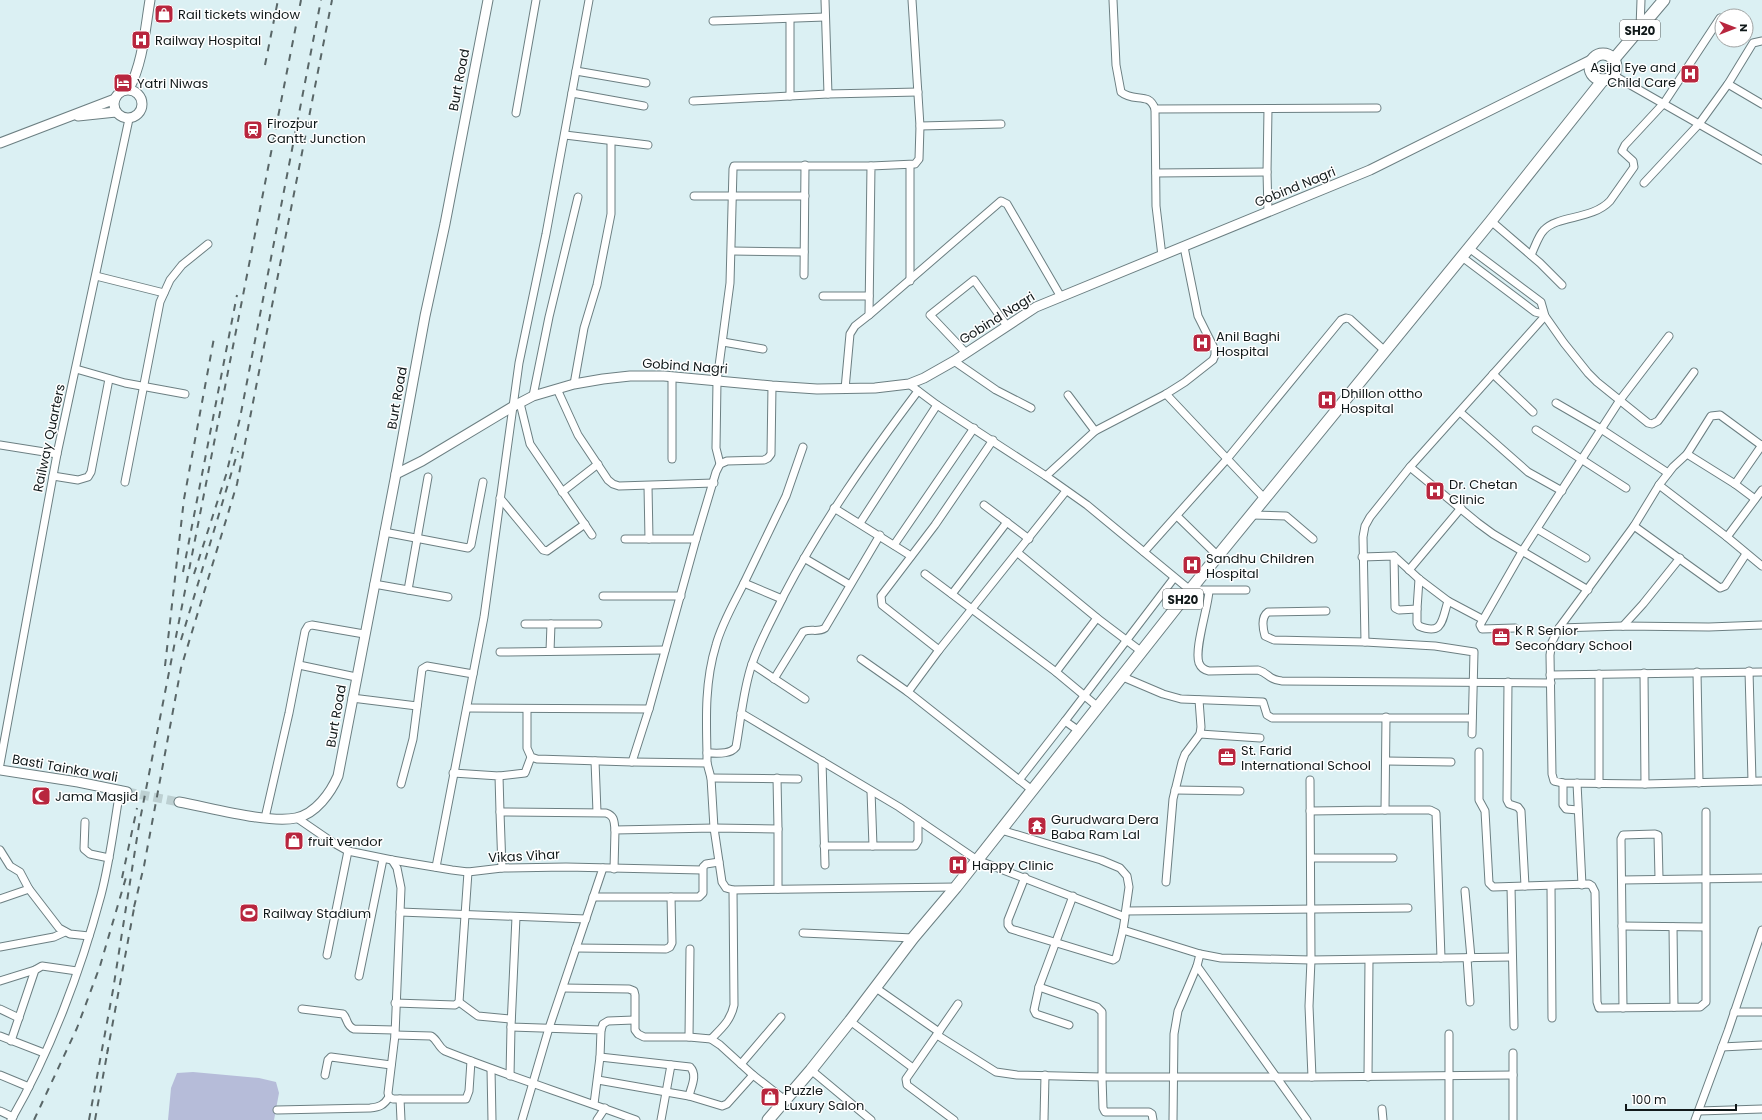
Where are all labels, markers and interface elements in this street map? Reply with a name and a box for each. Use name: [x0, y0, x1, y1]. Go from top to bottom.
shop icon: Rail tickets window: [153, 3, 175, 25]
place label: Rail tickets window: [178, 5, 300, 24]
north arrow: [1714, 8, 1754, 48]
road number: SH20: [1620, 20, 1660, 40]
text: N: [1736, 24, 1752, 32]
hospital icon: Railway Hospital: [130, 29, 152, 51]
place label: Railway Hospital: [155, 31, 261, 50]
street label: Burt Road: [444, 47, 474, 113]
place label: Asija Eye and Child Care: [1590, 58, 1676, 92]
hospital icon: Asija Eye and Child Care: [1679, 63, 1701, 85]
hotel icon: Yatri Niwas: [112, 72, 134, 94]
place label: Yatri Niwas: [137, 74, 208, 93]
place label: Firozpur Cantt. Junction: [267, 114, 366, 148]
station icon: Firozpur Cantt. Junction: [242, 119, 264, 141]
street label: Gobind Nagri: [1252, 162, 1338, 212]
street label: Gobind Nagri: [956, 287, 1038, 349]
place label: Anil Baghi Hospital: [1216, 327, 1280, 361]
hospital icon: Anil Baghi Hospital: [1191, 332, 1213, 354]
street label: Gobind Nagri: [642, 354, 728, 378]
street label: Burt Road: [382, 365, 412, 431]
street label: Railway Quarters: [28, 382, 70, 494]
place label: Dhillon ottho Hospital: [1341, 384, 1423, 418]
hospital icon: Dhillon ottho Hospital: [1316, 389, 1338, 411]
place label: Dr. Chetan Clinic: [1449, 475, 1518, 509]
hospital icon: Dr. Chetan Clinic: [1424, 480, 1446, 502]
place label: Sandhu Children Hospital: [1206, 549, 1314, 583]
hospital icon: Sandhu Children Hospital: [1181, 554, 1203, 576]
road number: SH20: [1163, 589, 1203, 609]
place label: K R Senior Secondary School: [1515, 621, 1632, 655]
office icon: K R Senior Secondary School: [1490, 626, 1512, 648]
street label: Burt Road: [321, 683, 351, 749]
place label: St. Farid International School: [1241, 741, 1371, 775]
office icon: St. Farid International School: [1216, 746, 1238, 768]
street label: Basti Tainka wali: [11, 749, 119, 787]
mosque icon: Jama Masjid: [30, 785, 52, 807]
place label: Jama Masjid: [55, 787, 138, 806]
place label: Gurudwara Dera Baba Ram Lal: [1051, 810, 1159, 844]
temple icon: Gurudwara Dera Baba Ram Lal: [1026, 815, 1048, 837]
shop icon: fruit vendor: [283, 830, 305, 852]
place label: fruit vendor: [308, 832, 383, 851]
street label: Vikas Vihar: [488, 845, 560, 867]
hospital icon: Happy Clinic: [947, 854, 969, 876]
place label: Happy Clinic: [972, 856, 1054, 875]
sports icon: Railway Stadium: [238, 902, 260, 924]
place label: Railway Stadium: [263, 904, 371, 923]
place label: Puzzle Luxury Salon: [784, 1081, 864, 1115]
shop icon: Puzzle Luxury Salon: [759, 1086, 781, 1108]
scale bar: [1626, 1086, 1736, 1112]
text: 100 m: [1632, 1091, 1666, 1108]

